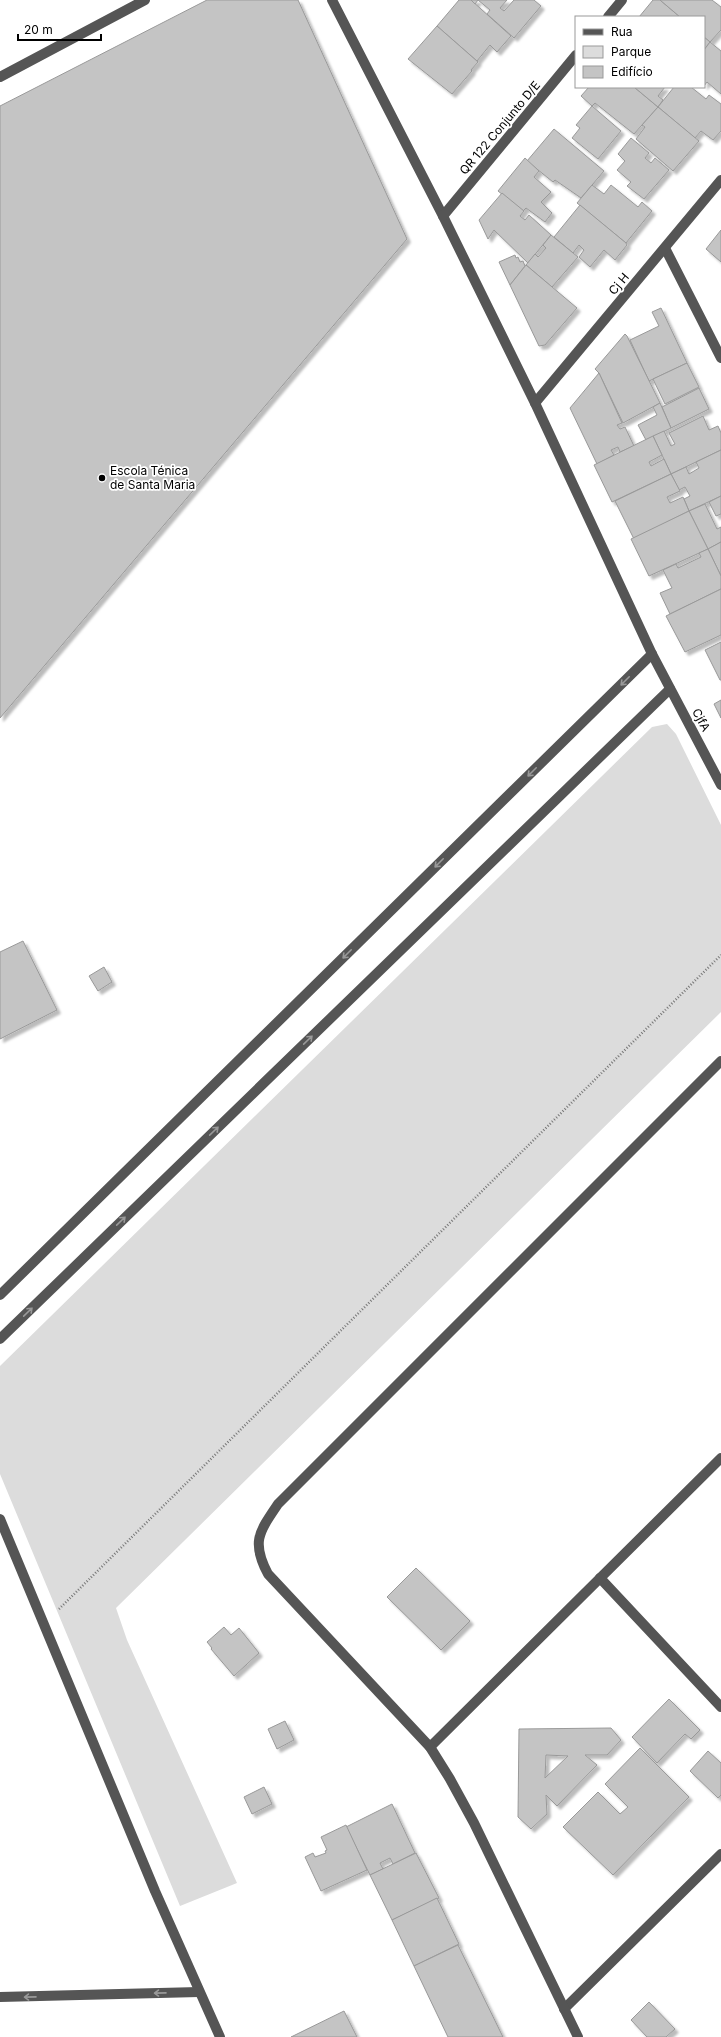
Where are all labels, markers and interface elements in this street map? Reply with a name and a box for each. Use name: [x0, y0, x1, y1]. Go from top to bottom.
scale bar: [18, 16, 101, 42]
legend: [575, 16, 705, 88]
text: 20 m: [24, 22, 53, 37]
text: Rua: [611, 24, 633, 39]
text: Parque: [611, 44, 651, 59]
text: Edifício: [611, 64, 653, 79]
street label: QR 122 Conjunto D/E: [456, 78, 543, 177]
street label: Cj H: [605, 270, 632, 298]
place label: Escola Ténica de Santa Maria: [110, 463, 195, 492]
marker: Escola Ténica de Santa Maria: [97, 473, 107, 483]
one-way arrow: [620, 676, 630, 686]
street label: CjfA: [689, 706, 714, 734]
one-way arrow: [527, 767, 537, 777]
one-way arrow: [434, 858, 444, 868]
one-way arrow: [342, 949, 352, 959]
one-way arrow: [303, 1035, 313, 1045]
one-way arrow: [209, 1127, 219, 1136]
one-way arrow: [116, 1216, 126, 1226]
one-way arrow: [23, 1307, 33, 1317]
one-way arrow: [154, 1989, 167, 1997]
one-way arrow: [24, 1993, 37, 2000]

